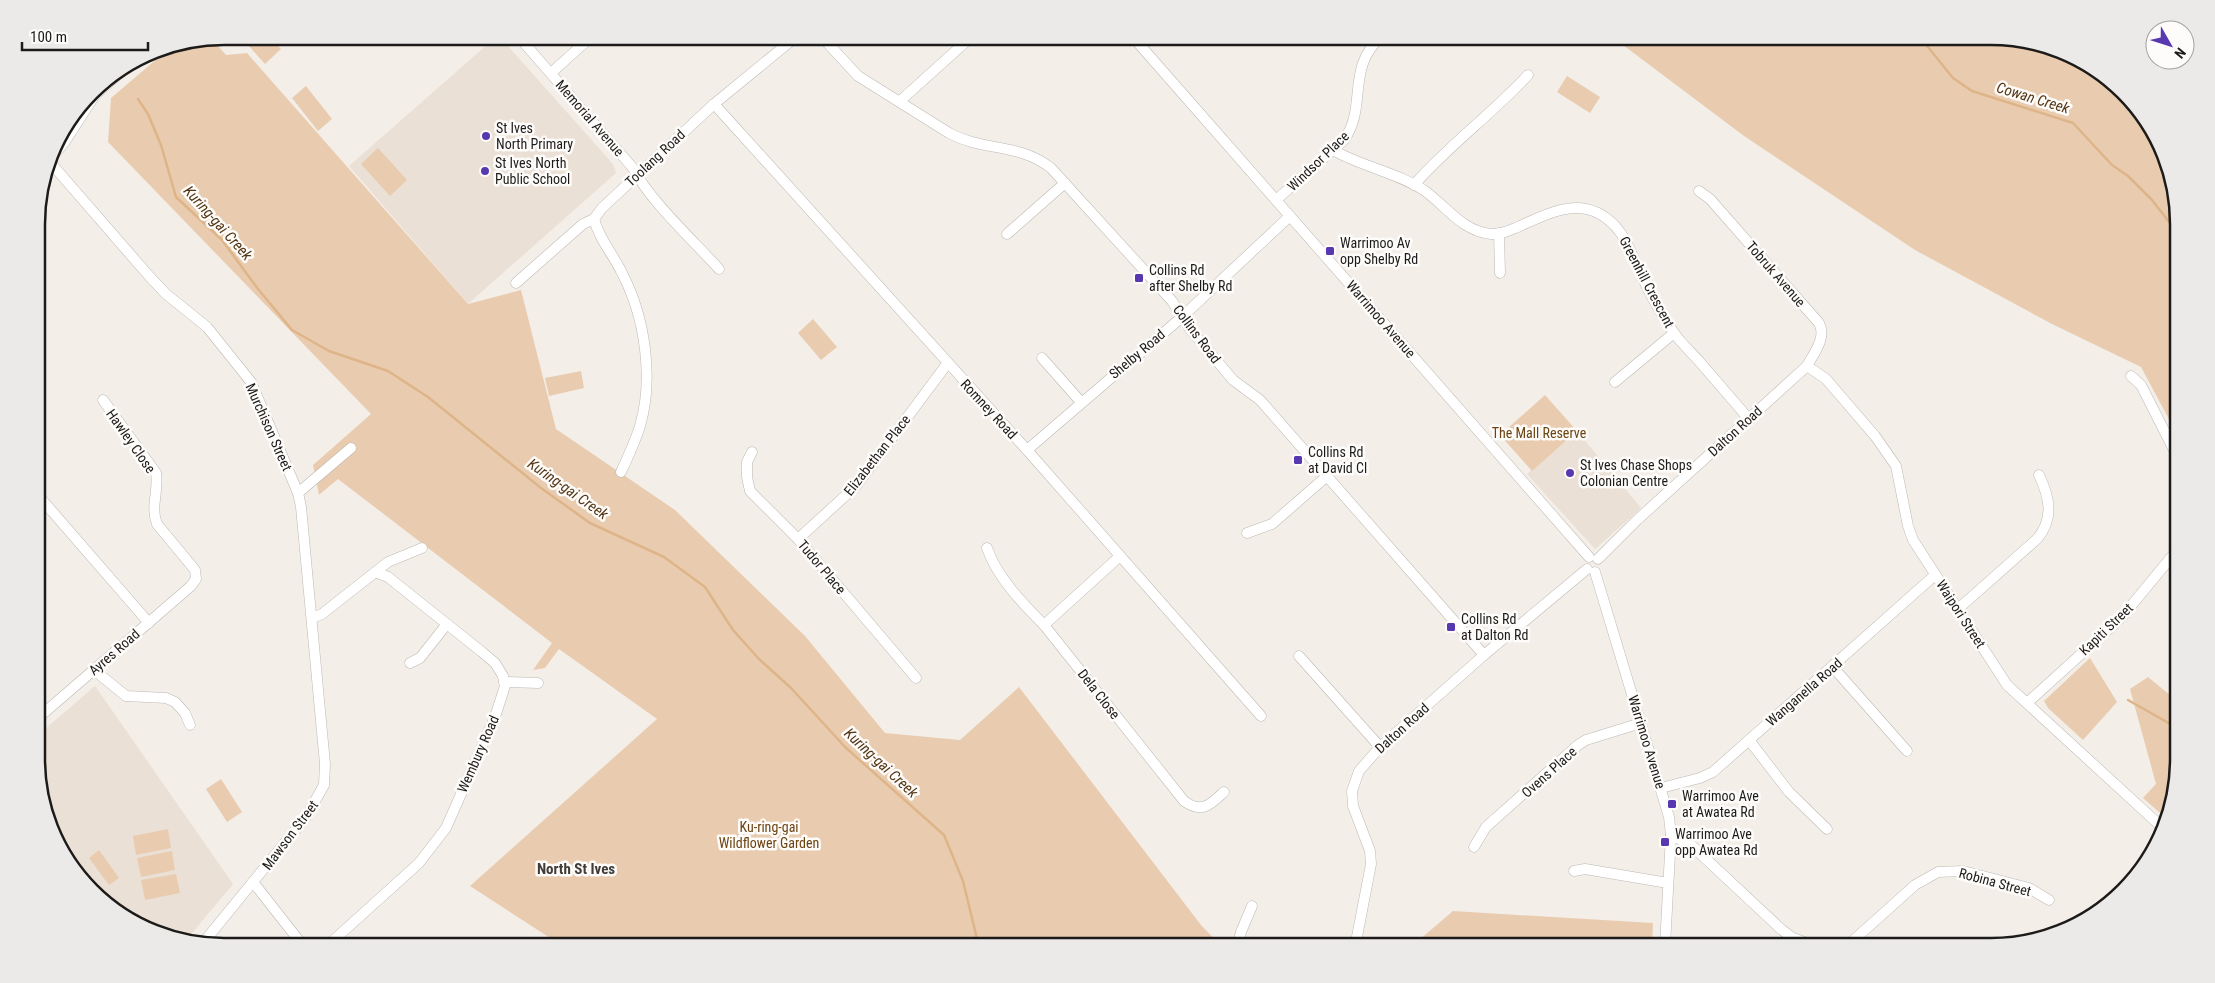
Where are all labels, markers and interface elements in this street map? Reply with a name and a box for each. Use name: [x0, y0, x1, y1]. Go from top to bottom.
scale bar: [22, 20, 149, 52]
north arrow: [2145, 20, 2195, 70]
text: 100 m: [30, 28, 67, 46]
text: N: [2171, 45, 2189, 62]
street label: Memorial Avenue: [553, 77, 628, 160]
water label: Cowan Creek: [1994, 78, 2072, 118]
place label: St Ives North Primary: [496, 120, 573, 152]
street label: Toolang Road: [622, 126, 688, 190]
street label: Windsor Place: [1284, 127, 1352, 194]
marker: St Ives North Primary: [480, 130, 492, 142]
place label: St Ives North Public School: [495, 155, 570, 187]
marker: St Ives North Public School: [479, 165, 491, 177]
water label: Kuring-gai Creek: [180, 182, 256, 264]
street label: Greenhill Crescent: [1616, 234, 1678, 330]
place label: Warrimoo Av opp Shelby Rd: [1340, 235, 1418, 267]
street label: Tobruk Avenue: [1743, 238, 1809, 310]
marker: Warrimoo Av opp Shelby Rd: [1324, 245, 1336, 257]
place label: Collins Rd after Shelby Rd: [1149, 262, 1232, 294]
marker: Collins Rd after Shelby Rd: [1133, 272, 1145, 284]
street label: Warrimoo Avenue: [1343, 277, 1419, 361]
street label: Collins Road: [1170, 302, 1224, 366]
street label: Shelby Road: [1106, 326, 1168, 382]
street label: Romney Road: [957, 376, 1021, 442]
street label: Murchison Street: [243, 381, 295, 473]
street label: Dalton Road: [1705, 403, 1765, 459]
street label: Hawley Close: [103, 406, 159, 476]
street label: Elizabethan Place: [841, 411, 914, 499]
park label: The Mall Reserve: [1492, 425, 1587, 441]
place label: Collins Rd at David Cl: [1308, 444, 1367, 476]
marker: Collins Rd at David Cl: [1292, 454, 1304, 466]
water label: Kuring-gai Creek: [524, 455, 612, 524]
place label: St Ives Chase Shops Colonian Centre: [1580, 457, 1692, 489]
marker: St Ives Chase Shops Colonian Centre: [1564, 467, 1576, 479]
street label: Tudor Place: [795, 537, 849, 598]
street label: Waipori Street: [1933, 577, 1989, 651]
street label: Kapiti Street: [2076, 600, 2136, 658]
place label: Collins Rd at Dalton Rd: [1461, 611, 1528, 643]
marker: Collins Rd at Dalton Rd: [1445, 621, 1457, 633]
street label: Ayres Road: [85, 626, 143, 678]
street label: Wanganella Road: [1763, 655, 1845, 729]
street label: Dela Close: [1075, 666, 1124, 722]
street label: Warrimoo Avenue: [1625, 693, 1669, 791]
street label: Dalton Road: [1372, 700, 1432, 756]
street label: Wembury Road: [454, 713, 502, 795]
water label: Kuring-gai Creek: [840, 724, 922, 802]
street label: Ovens Place: [1518, 743, 1580, 801]
place label: Warrimoo Ave at Awatea Rd: [1682, 788, 1759, 820]
street label: Mawson Street: [259, 797, 321, 873]
marker: Warrimoo Ave at Awatea Rd: [1666, 798, 1678, 810]
park label: Ku-ring-gai Wildflower Garden: [719, 819, 819, 851]
place label: Warrimoo Ave opp Awatea Rd: [1675, 826, 1758, 858]
marker: Warrimoo Ave opp Awatea Rd: [1659, 836, 1671, 848]
district label: North St Ives: [537, 860, 615, 878]
street label: Robina Street: [1957, 865, 2033, 899]

